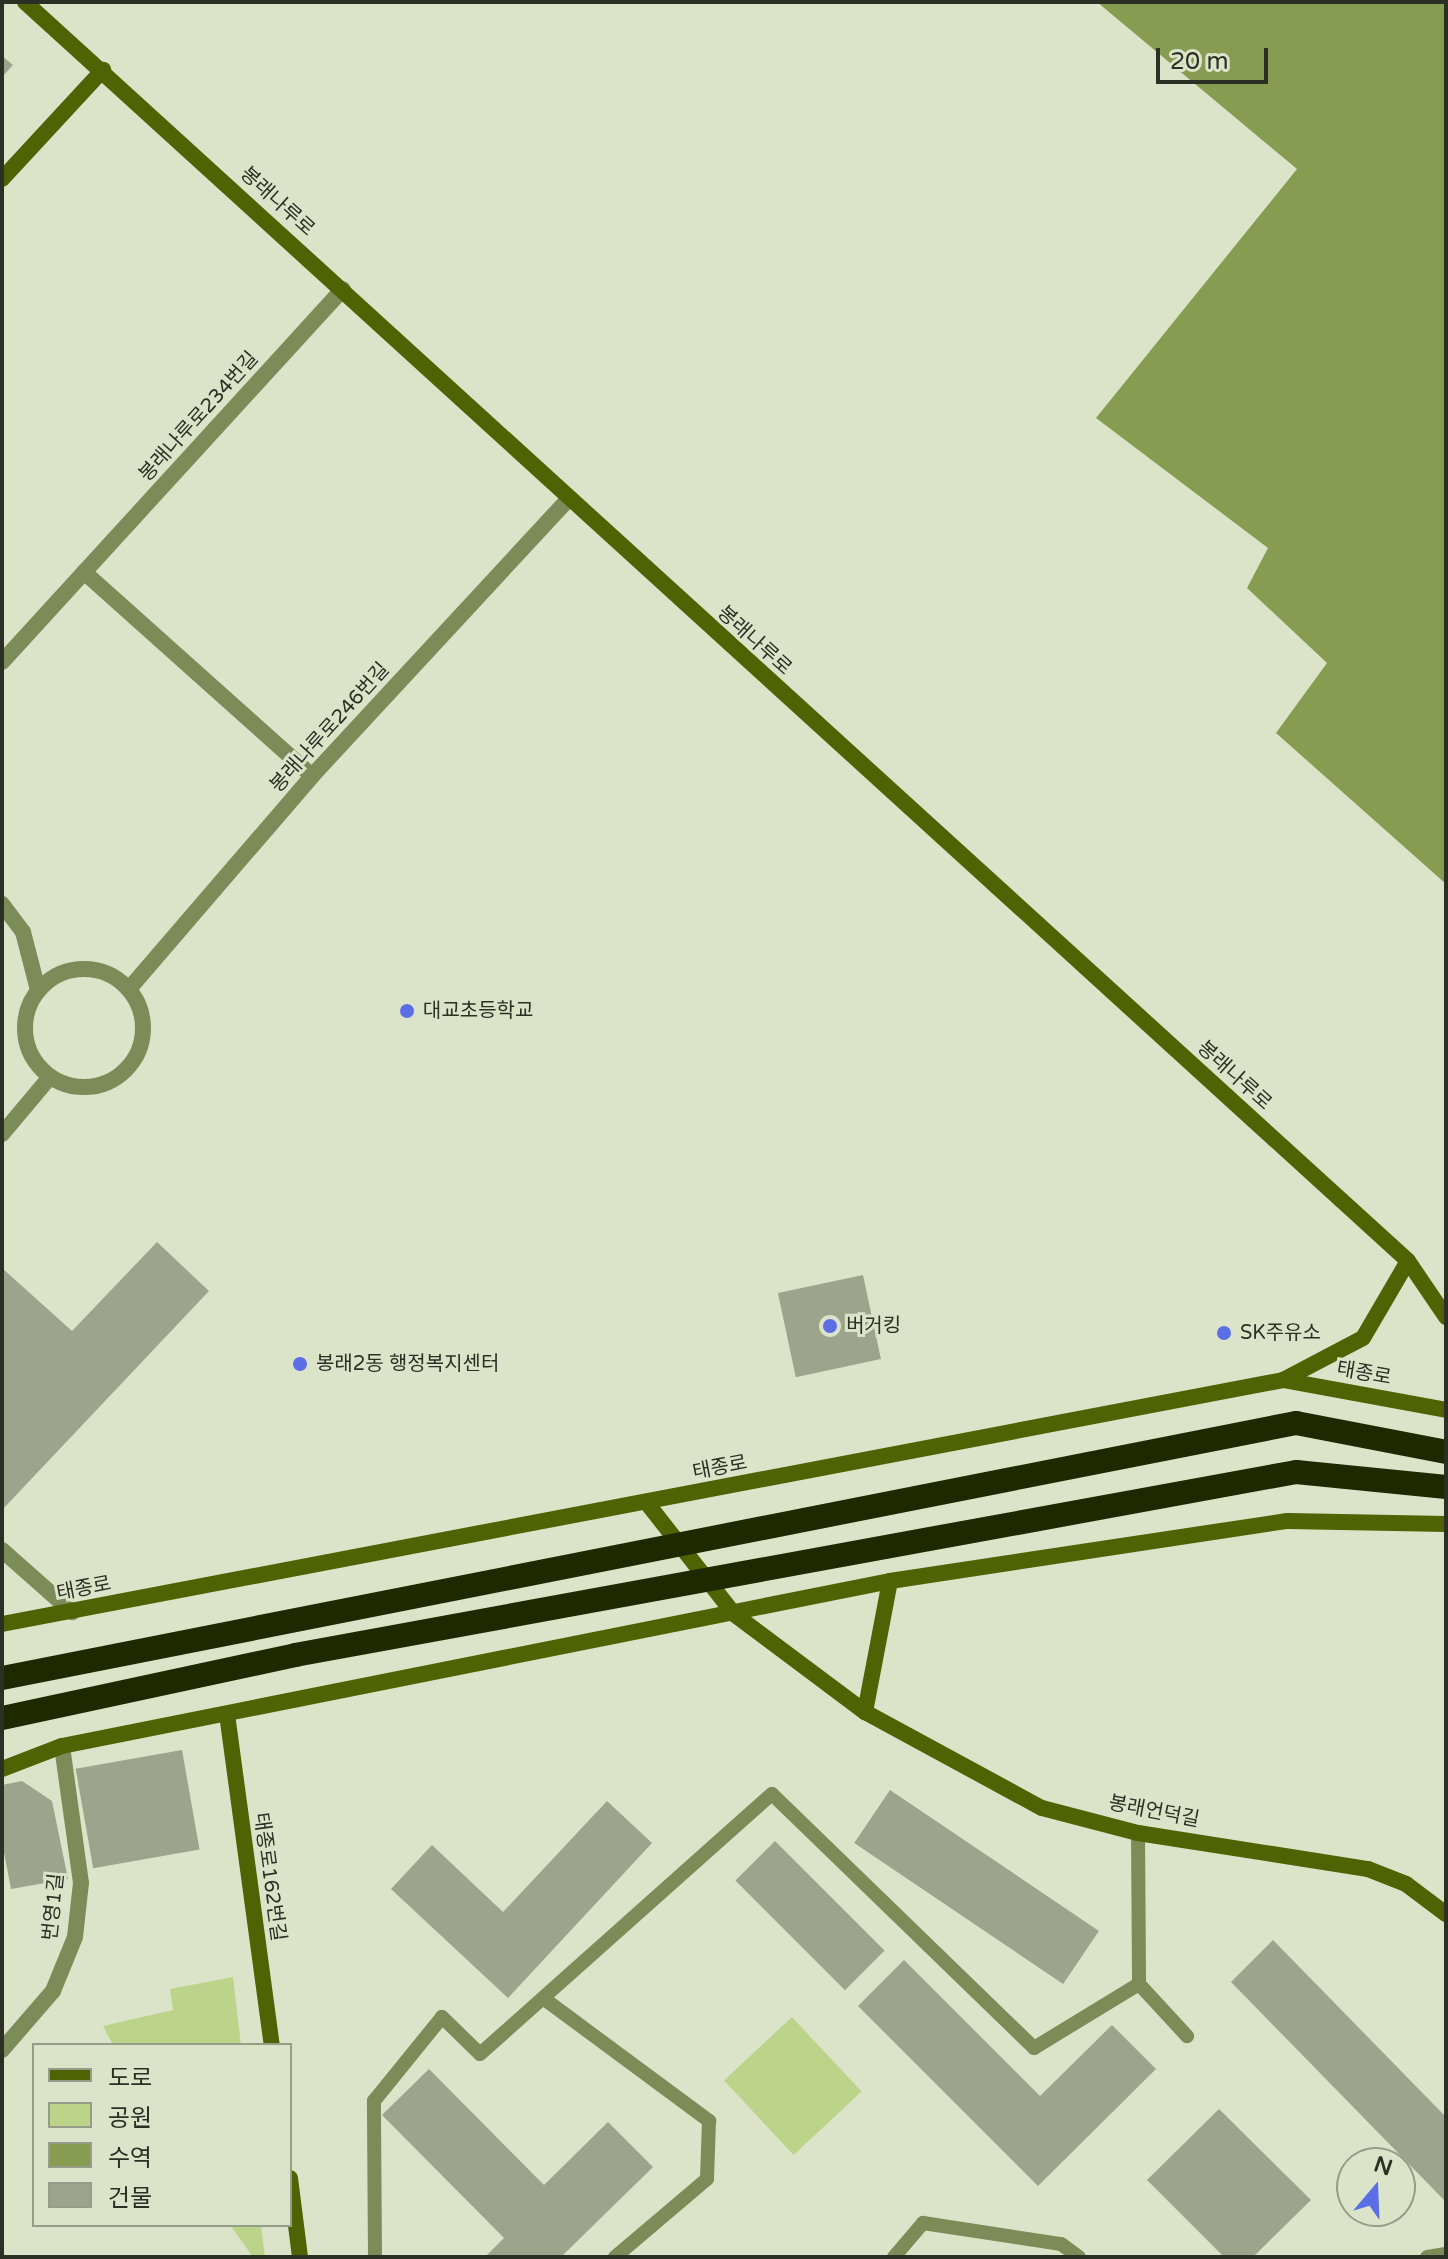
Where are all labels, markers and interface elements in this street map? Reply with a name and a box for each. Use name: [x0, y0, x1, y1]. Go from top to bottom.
scale bar: [1160, 32, 1272, 82]
text: 20 m: [1170, 47, 1228, 76]
street label: 봉래나루로: [235, 162, 319, 242]
street label: 봉래나루로234번길: [134, 347, 264, 487]
street label: 봉래나루로: [712, 601, 796, 681]
street label: 봉래나루로246번길: [265, 658, 395, 798]
place label: 대교초등학교: [423, 999, 533, 1023]
marker: 대교초등학교: [398, 1002, 416, 1020]
street label: 봉래나루로: [1192, 1036, 1276, 1116]
place label: 버거킹: [846, 1314, 901, 1338]
marker: 버거킹: [821, 1317, 839, 1335]
place label: SK주유소: [1240, 1321, 1321, 1345]
marker: SK주유소: [1215, 1324, 1233, 1342]
place label: 봉래2동 행정복지센터: [316, 1352, 499, 1376]
marker: 봉래2동 행정복지센터: [291, 1355, 309, 1373]
street label: 태종로: [1335, 1357, 1393, 1391]
street label: 태종로: [691, 1451, 749, 1485]
street label: 태종로: [55, 1572, 113, 1606]
street label: 봉래언덕길: [1107, 1791, 1201, 1833]
street label: 태종로162번길: [248, 1811, 290, 1943]
street label: 번영1길: [39, 1872, 69, 1942]
legend: [32, 2043, 292, 2227]
text: 도로: [108, 2064, 152, 2093]
text: 공원: [108, 2104, 152, 2133]
text: 수역: [108, 2144, 152, 2173]
north arrow: [1336, 2147, 1416, 2227]
text: N: [1371, 2151, 1396, 2181]
text: 건물: [108, 2184, 152, 2213]

